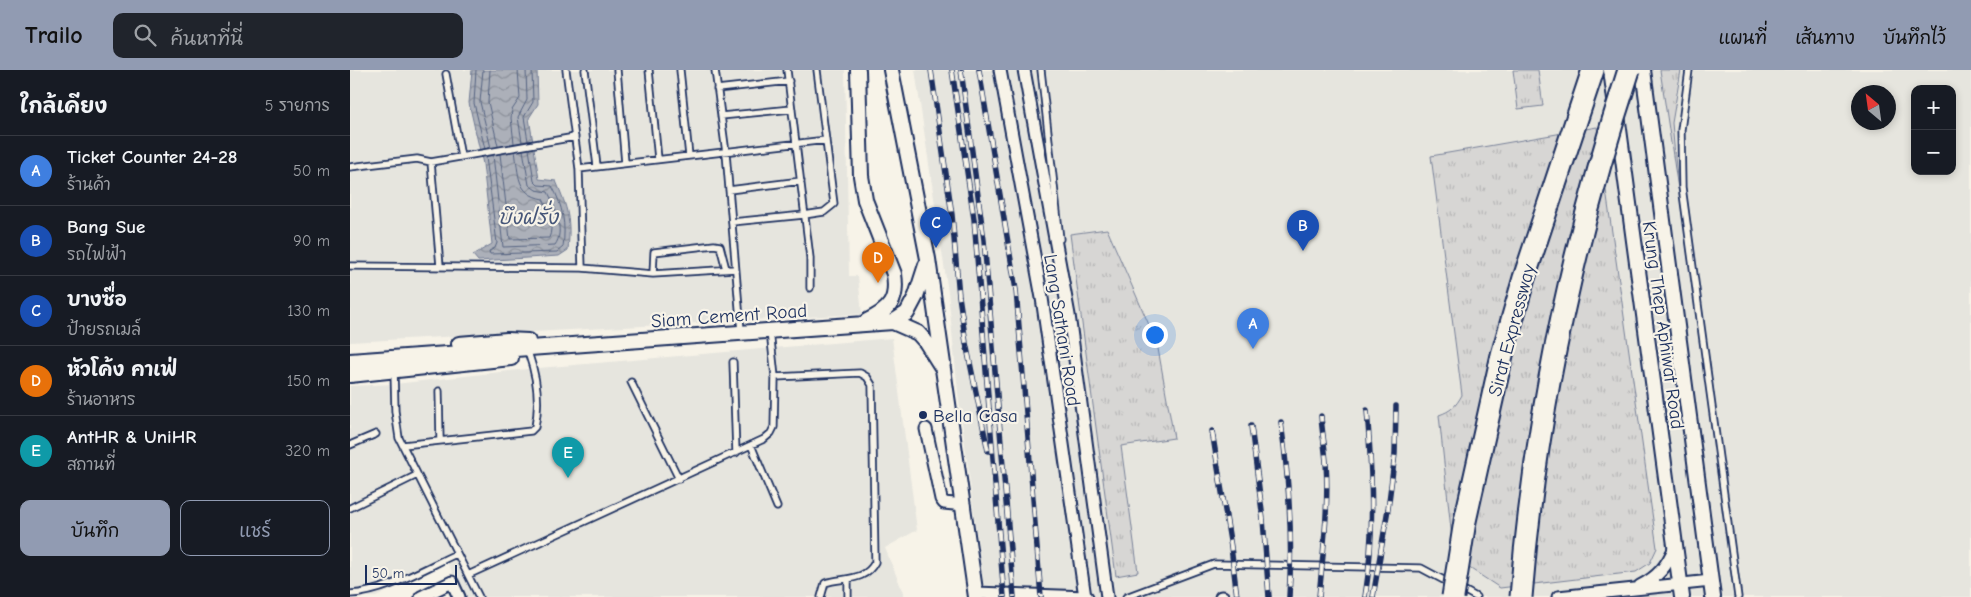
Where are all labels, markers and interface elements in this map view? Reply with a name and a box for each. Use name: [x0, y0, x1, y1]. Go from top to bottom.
search box: [113, 13, 463, 58]
text: Trailo: [25, 21, 83, 49]
icon: search: [131, 21, 159, 49]
text: ค้นหาที่นี่: [171, 28, 243, 50]
text: แผนที่: [1719, 28, 1767, 49]
text: เส้นทาง: [1795, 28, 1855, 49]
text: บันทึกไว้: [1883, 28, 1946, 49]
north arrow: [1851, 85, 1896, 130]
map controls: [1911, 85, 1956, 175]
button: +: [1911, 85, 1956, 130]
text: ใกล้เคียง: [20, 94, 107, 118]
text: 5 รายการ: [265, 97, 330, 115]
button: −: [1911, 130, 1956, 175]
text: Ticket Counter 24-28: [67, 146, 238, 168]
text: A: [32, 162, 40, 180]
text: 50 m: [293, 162, 330, 180]
text: ร้านค้า: [67, 176, 111, 194]
water label: บึงฝรั่ง: [498, 200, 560, 229]
pin: C: [920, 207, 952, 248]
pin: B: [1287, 210, 1319, 251]
text: Bang Sue: [67, 216, 145, 238]
street label: Krung Thep Aphiwat Road: [1637, 220, 1689, 431]
text: B: [31, 232, 41, 250]
text: 90 m: [293, 232, 330, 250]
pin: D: [862, 242, 894, 283]
text: รถไฟฟ้า: [67, 246, 126, 264]
street label: Lang Sathani Road: [1039, 252, 1085, 408]
street label: Sirat Expressway: [1484, 261, 1540, 399]
text: บางซื่อ: [67, 289, 127, 311]
street label: Siam Cement Road: [650, 300, 808, 332]
text: C: [31, 302, 41, 320]
text: 130 m: [287, 302, 330, 320]
pin: A: [1237, 308, 1269, 349]
text: ป้ายรถเมล์: [67, 321, 141, 339]
your location: [1142, 322, 1168, 348]
text: หัวโค้ง คาเฟ่: [67, 359, 177, 381]
text: D: [31, 372, 41, 390]
text: 150 m: [287, 372, 330, 390]
text: ร้านอาหาร: [67, 391, 136, 409]
place label: Bella Casa: [933, 405, 1018, 427]
marker: Bella Casa: [917, 409, 929, 421]
text: AntHR & UniHR: [67, 426, 196, 448]
pin: E: [552, 437, 584, 478]
text: E: [31, 442, 41, 460]
text: 320 m: [285, 442, 330, 460]
text: สถานที่: [67, 456, 115, 474]
button: บันทึก: [20, 500, 170, 556]
button: แชร์: [180, 500, 330, 556]
scale bar: [365, 562, 458, 585]
text: 50 m: [372, 565, 404, 582]

